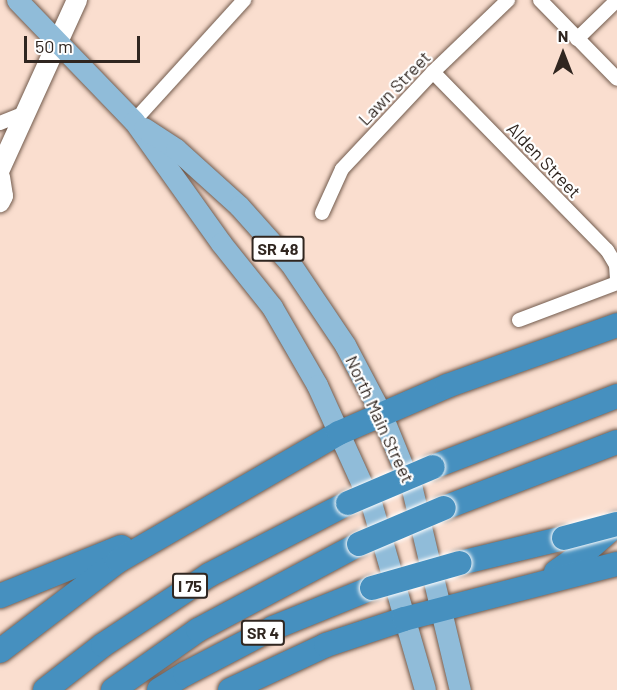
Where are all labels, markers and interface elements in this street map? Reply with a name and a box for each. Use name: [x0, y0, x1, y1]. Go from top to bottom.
scale bar: [27, 24, 142, 62]
north arrow: [533, 24, 593, 84]
text: N: [558, 26, 568, 45]
text: 50 m: [35, 35, 73, 57]
street label: Lawn Street: [353, 46, 435, 130]
street label: Alden Street: [503, 118, 585, 202]
road number: SR 48: [251, 236, 305, 262]
street label: North Main Street: [341, 352, 419, 486]
road number: I 75: [172, 573, 208, 599]
road number: SR 4: [240, 620, 286, 646]

